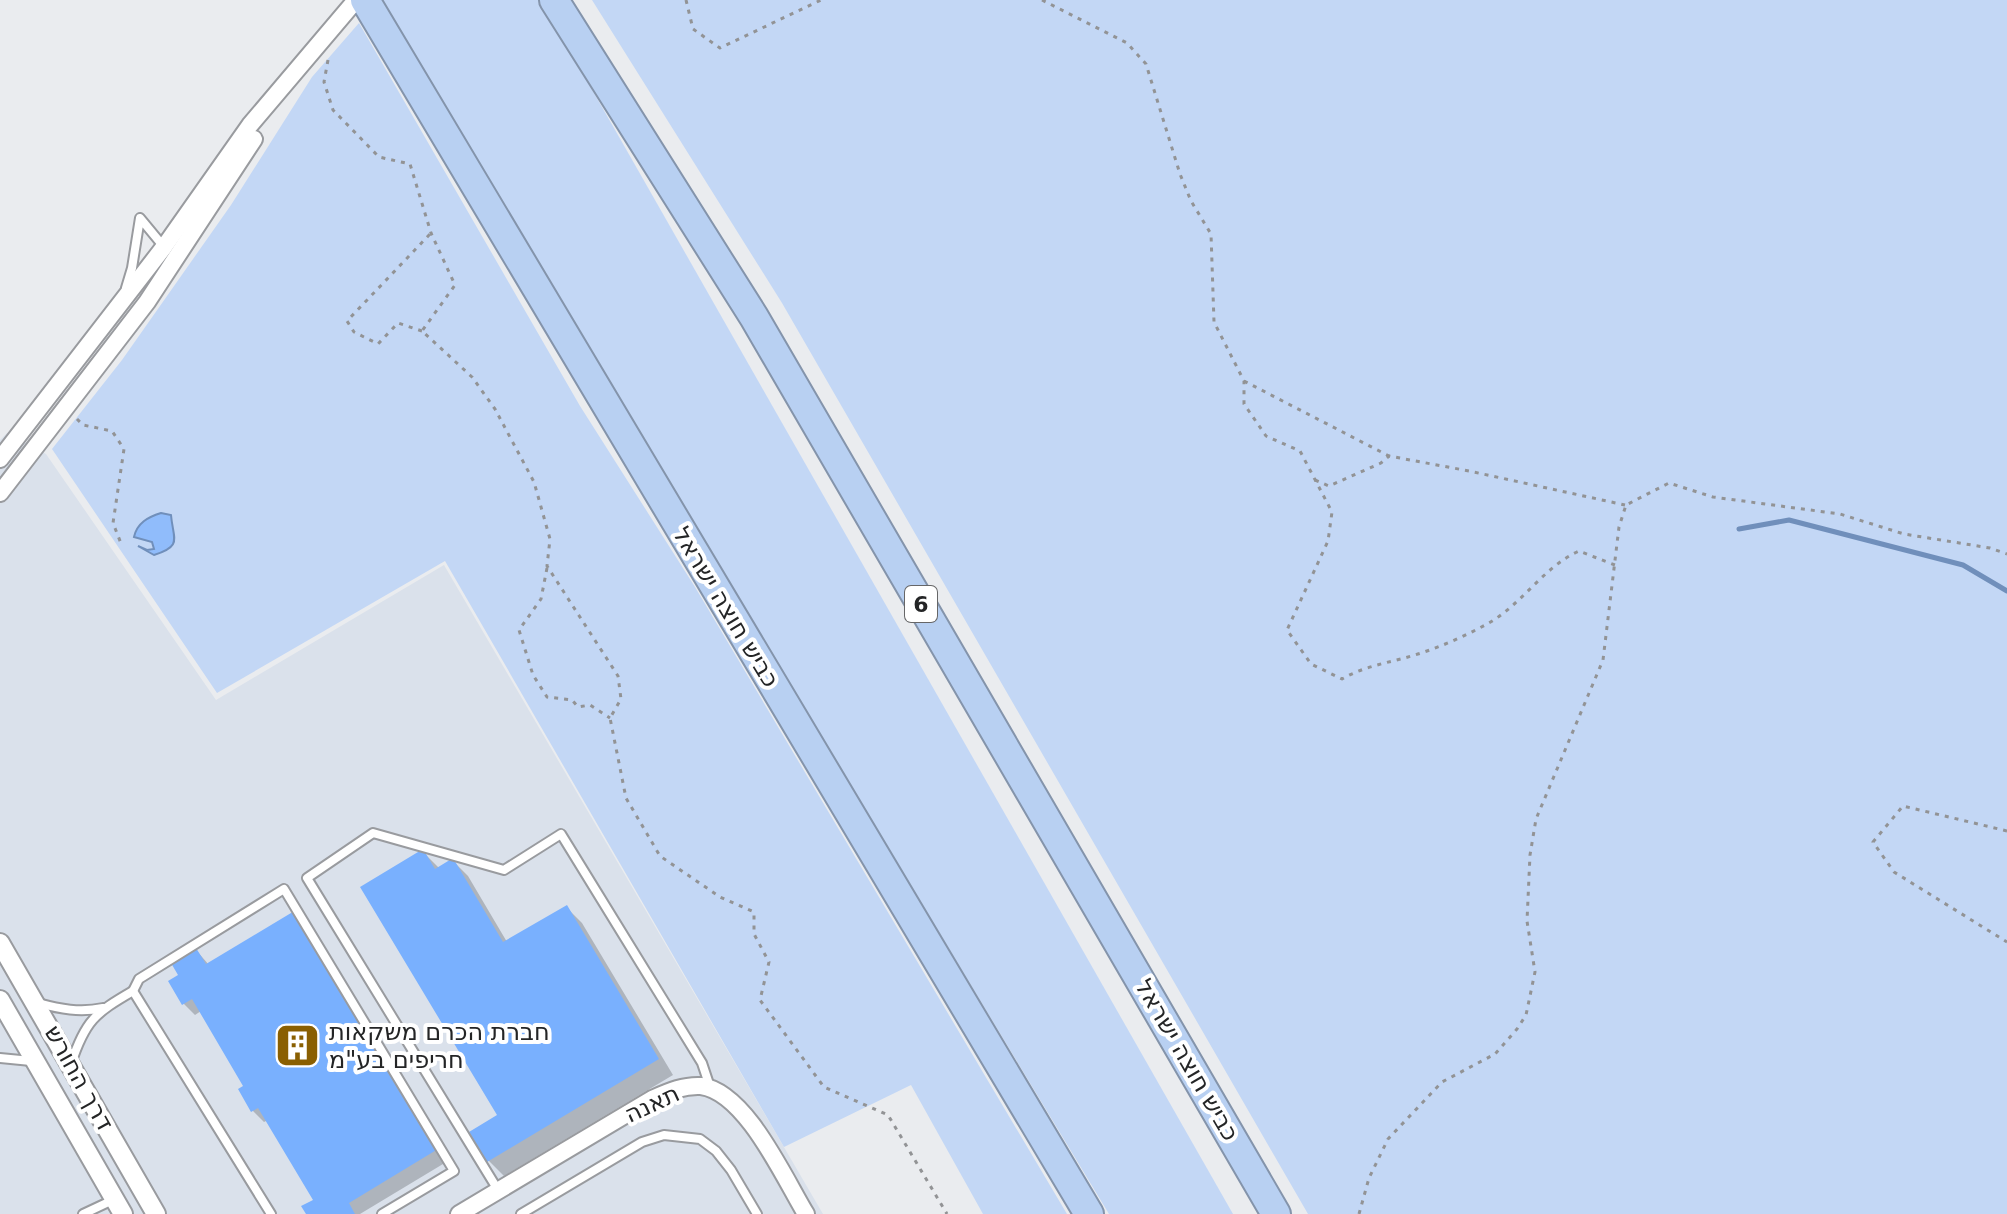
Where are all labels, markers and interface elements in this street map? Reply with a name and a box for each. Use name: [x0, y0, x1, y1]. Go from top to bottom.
street label: כביש חוצה ישראל: [667, 522, 785, 692]
road number: 6: [905, 586, 937, 622]
street label: כביש חוצה ישראל: [1129, 974, 1245, 1146]
place label: חברת הכרם משקאות חריפים בע"מ: [329, 1018, 550, 1074]
street label: דרך החורש: [39, 1021, 119, 1135]
building icon: חברת הכרם משקאות חריפים בע"מ: [274, 1022, 322, 1070]
street label: תאנה: [620, 1079, 684, 1129]

